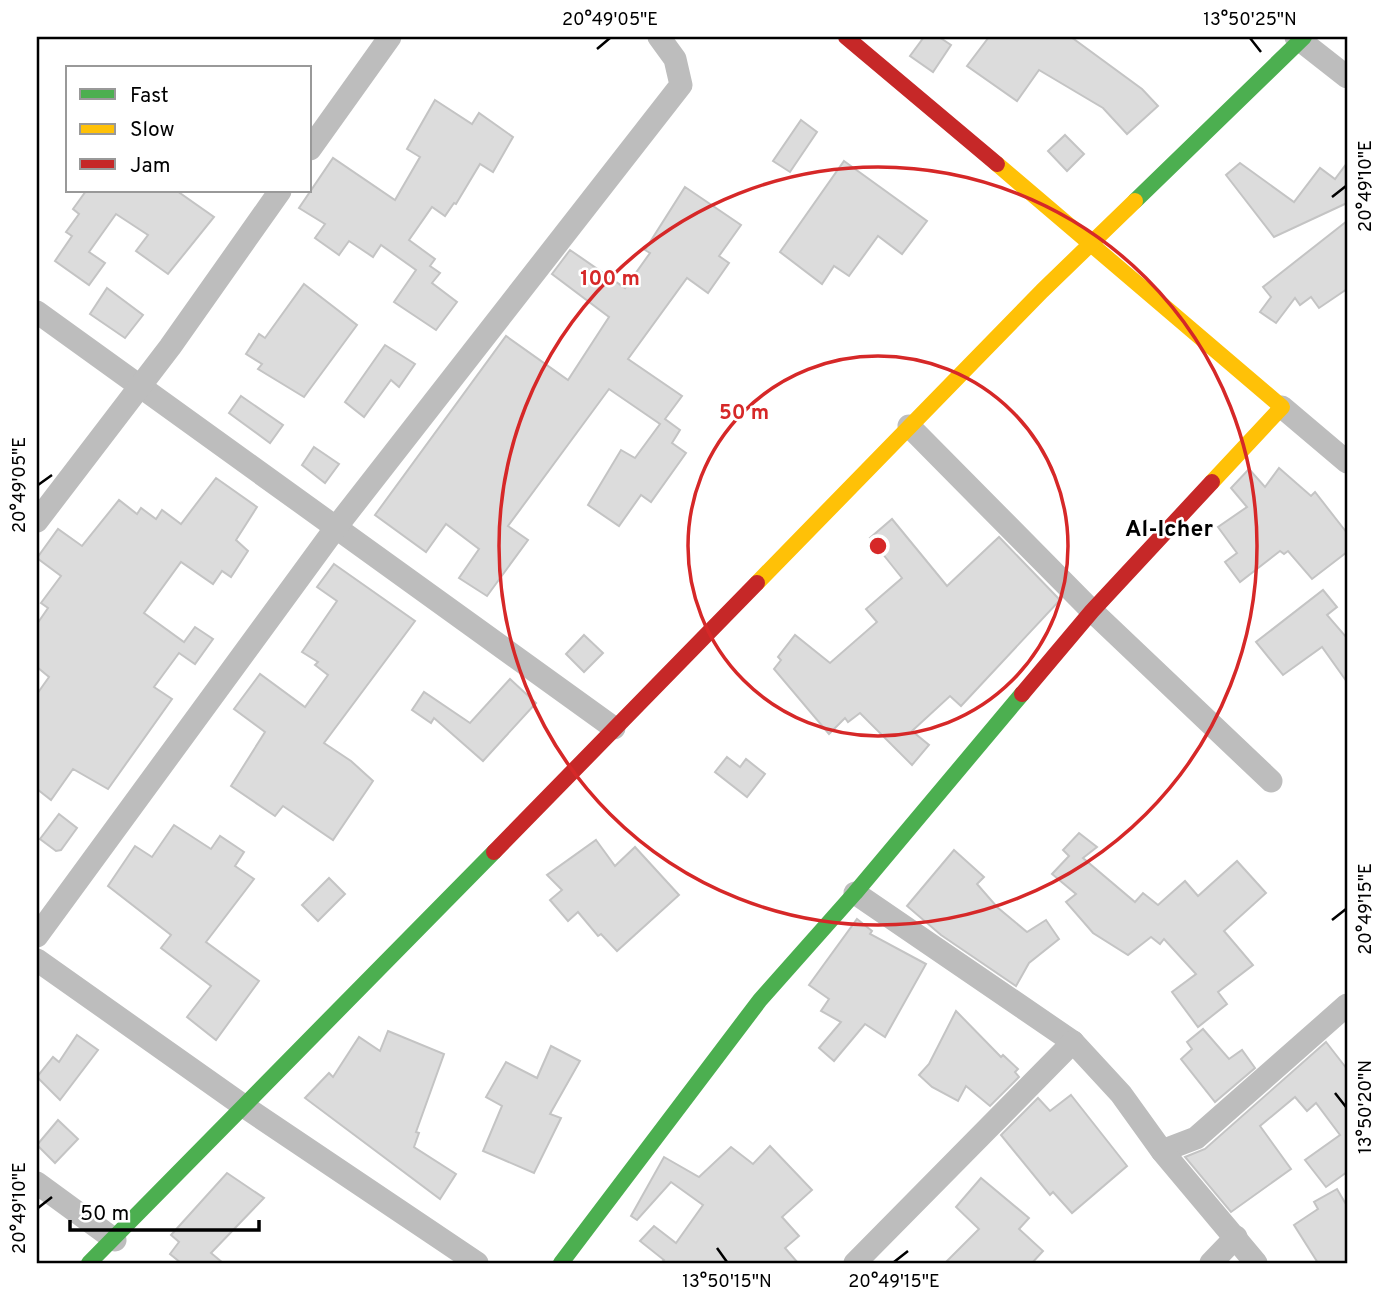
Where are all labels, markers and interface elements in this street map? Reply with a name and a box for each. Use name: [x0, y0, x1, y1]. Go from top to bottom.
text: 20°49'05"E: [562, 9, 658, 32]
text: 13°50'25"N: [1203, 9, 1297, 32]
legend: [66, 66, 312, 192]
text: Fast: [130, 83, 169, 110]
text: Slow: [130, 117, 175, 144]
text: 20°49'10"E: [1355, 140, 1378, 232]
text: Jam: [130, 153, 171, 180]
text: 100 m: [580, 266, 640, 293]
text: 50 m: [719, 400, 769, 427]
text: 20°49'05"E: [9, 437, 32, 533]
district label: Al-Icher: [1125, 516, 1213, 545]
centre of rings: [866, 534, 890, 558]
text: 20°49'15"E: [1355, 863, 1378, 955]
text: 13°50'20"N: [1355, 1060, 1378, 1154]
text: 20°49'10"E: [9, 1162, 32, 1254]
scale bar: [70, 1188, 259, 1232]
text: 50 m: [80, 1201, 129, 1228]
text: 13°50'15"N: [682, 1271, 772, 1294]
text: 20°49'15"E: [848, 1271, 940, 1294]

